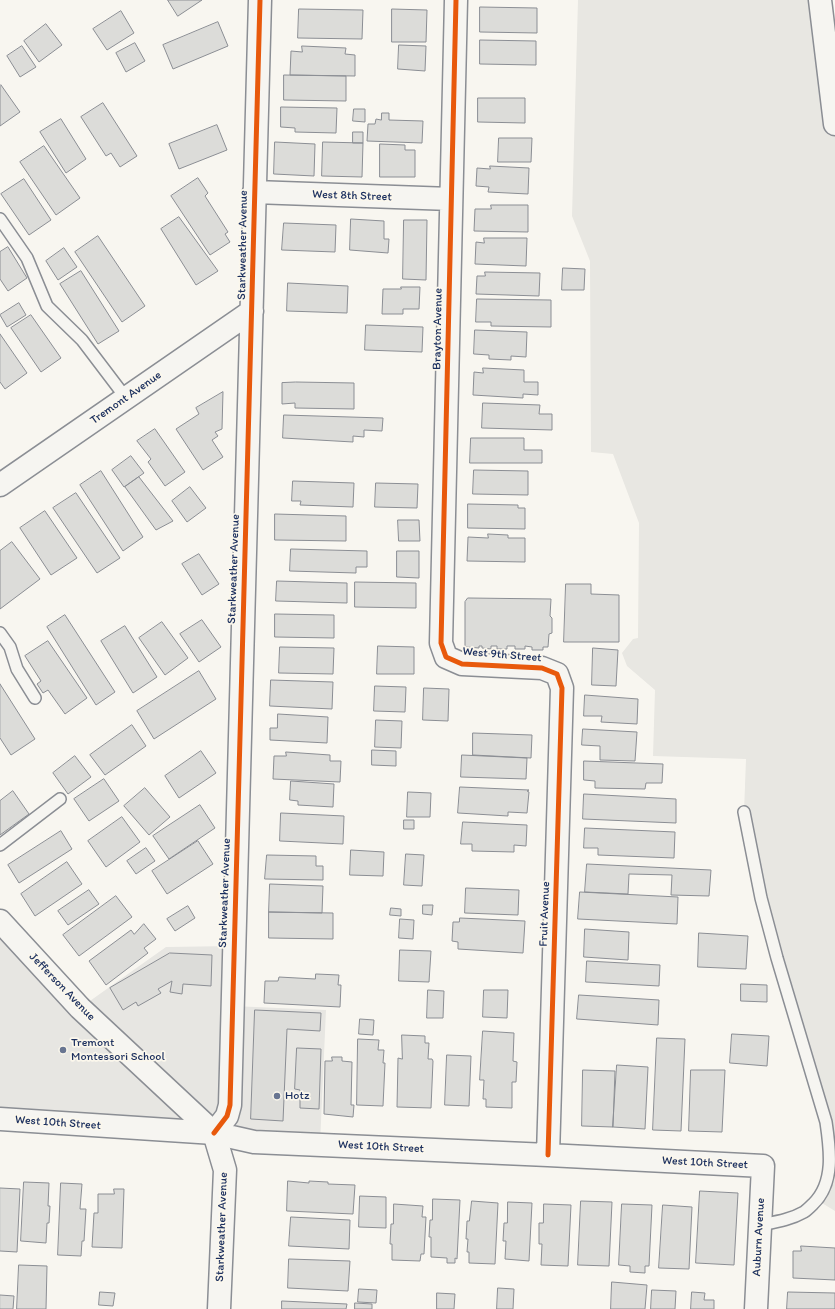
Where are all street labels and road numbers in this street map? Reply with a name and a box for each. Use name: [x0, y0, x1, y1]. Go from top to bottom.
street label: West 8th Street: [312, 187, 392, 205]
street label: Starkweather Avenue: [235, 190, 251, 300]
street label: Brayton Avenue: [430, 288, 446, 370]
street label: Tremont Avenue: [88, 368, 164, 428]
street label: Starkweather Avenue: [225, 514, 243, 624]
street label: West 9th Street: [462, 644, 542, 666]
street label: Starkweather Avenue: [216, 838, 234, 948]
street label: Fruit Avenue: [537, 881, 553, 947]
street label: Jefferson Avenue: [26, 950, 98, 1024]
street label: West 10th Street: [15, 1113, 101, 1133]
street label: West 10th Street: [338, 1138, 424, 1156]
street label: West 10th Street: [662, 1154, 748, 1172]
street label: Starkweather Avenue: [213, 1172, 231, 1282]
street label: Auburn Avenue: [750, 1197, 768, 1277]

